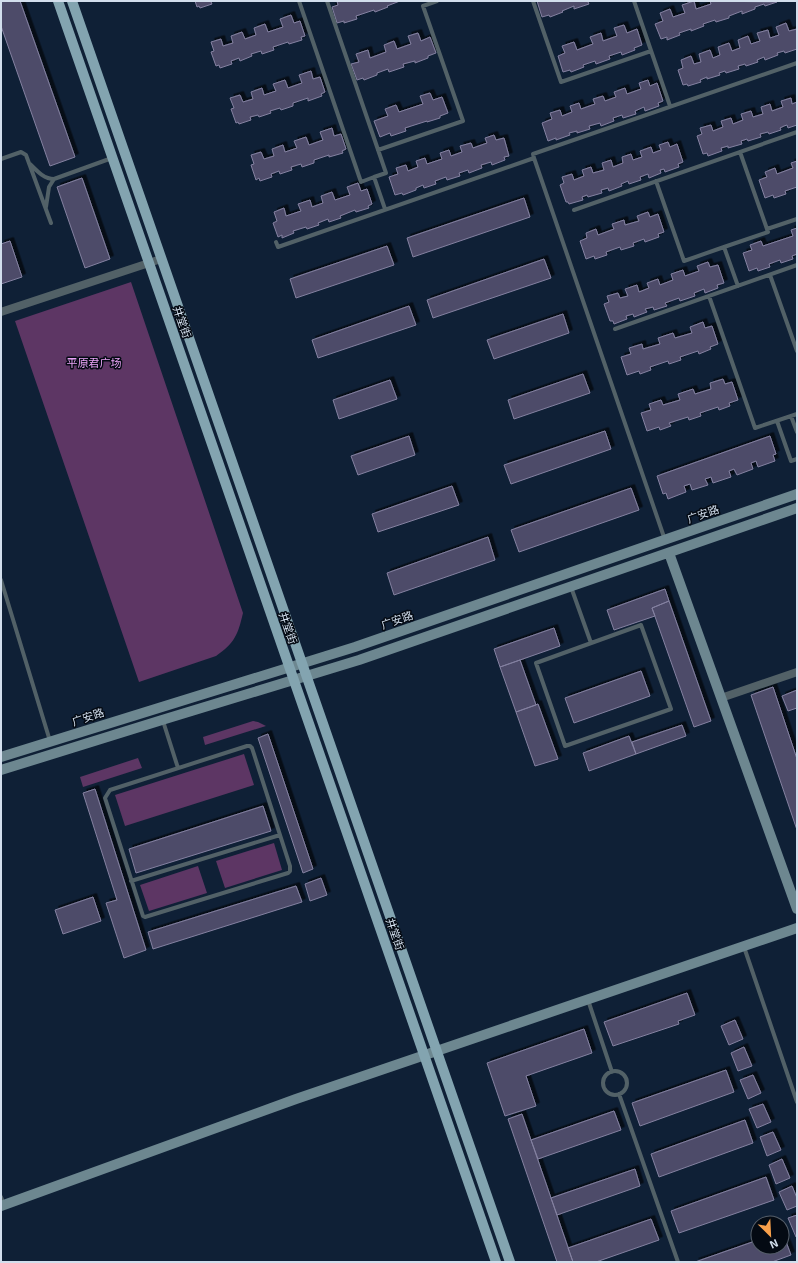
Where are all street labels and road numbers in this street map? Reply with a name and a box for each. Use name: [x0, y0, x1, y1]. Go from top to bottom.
street label: 井堂街: [171, 304, 194, 340]
street label: 广安路: [685, 502, 721, 525]
street label: 广安路: [379, 608, 415, 631]
street label: 井堂街: [277, 610, 300, 646]
street label: 广安路: [70, 705, 106, 728]
street label: 井堂街: [384, 916, 407, 952]

